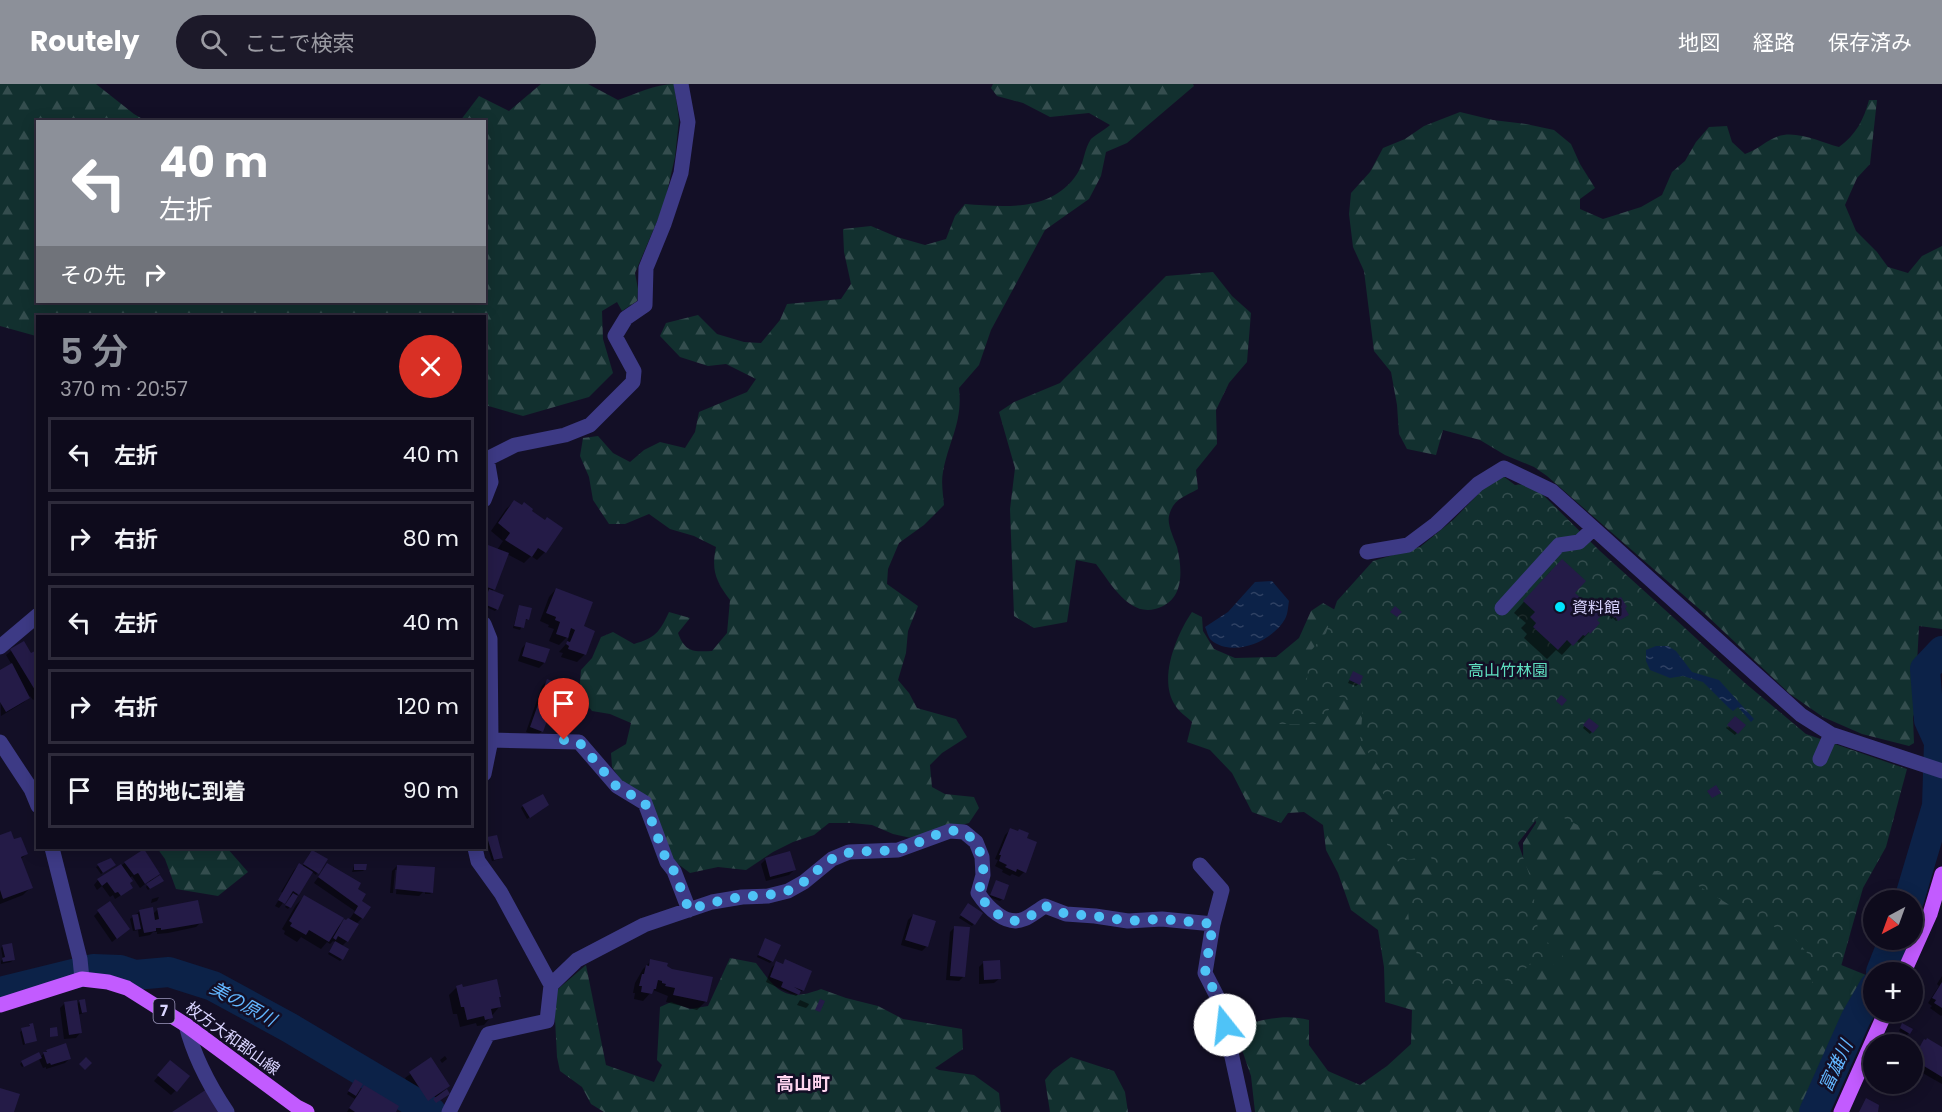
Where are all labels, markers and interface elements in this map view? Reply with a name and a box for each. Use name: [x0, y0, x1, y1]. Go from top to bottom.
search box: [176, 15, 596, 69]
text: Routely: [30, 22, 140, 61]
icon: search: [197, 26, 230, 59]
text: ここで検索: [245, 28, 355, 59]
text: 地図: [1678, 28, 1720, 57]
text: 経路: [1753, 28, 1795, 57]
text: 保存済み: [1828, 28, 1912, 57]
text: 40 m: [159, 133, 268, 192]
icon: left: [60, 144, 138, 222]
text: 左折: [159, 191, 213, 228]
icon: right: [138, 258, 171, 291]
text: その先: [60, 260, 126, 291]
text: 5 分: [60, 326, 128, 377]
button: close: [399, 335, 462, 398]
text: 370 m · 20:57: [60, 375, 188, 403]
icon: left: [63, 438, 96, 471]
text: 40 m: [403, 439, 459, 470]
text: 左折: [114, 440, 158, 471]
icon: right: [63, 522, 96, 555]
text: 80 m: [403, 523, 459, 554]
text: 右折: [114, 524, 158, 555]
place label: 資料館: [1572, 596, 1620, 619]
marker: 資料館: [1553, 600, 1567, 614]
icon: left: [63, 606, 96, 639]
text: 40 m: [403, 607, 459, 638]
text: 左折: [114, 608, 158, 639]
park label: 高山竹林園: [1468, 659, 1548, 682]
pin: [538, 678, 589, 740]
icon: arrive: [547, 687, 580, 720]
icon: right: [63, 690, 96, 723]
text: 120 m: [397, 691, 459, 722]
text: 右折: [114, 692, 158, 723]
icon: arrive: [63, 774, 96, 807]
text: 90 m: [403, 775, 459, 806]
text: 目的地に到着: [114, 776, 246, 807]
north arrow: [1863, 890, 1923, 950]
map controls: [1863, 890, 1923, 1094]
button: +: [1863, 962, 1923, 1022]
water label: 美の原川: [206, 975, 283, 1033]
position arrow: [1193, 993, 1257, 1057]
street label: 枚方大和郡山線: [181, 996, 285, 1081]
road number: 7: [154, 999, 174, 1023]
water label: 富雄川: [1813, 1034, 1859, 1096]
button: −: [1863, 1034, 1923, 1094]
district label: 高山町: [776, 1071, 830, 1096]

